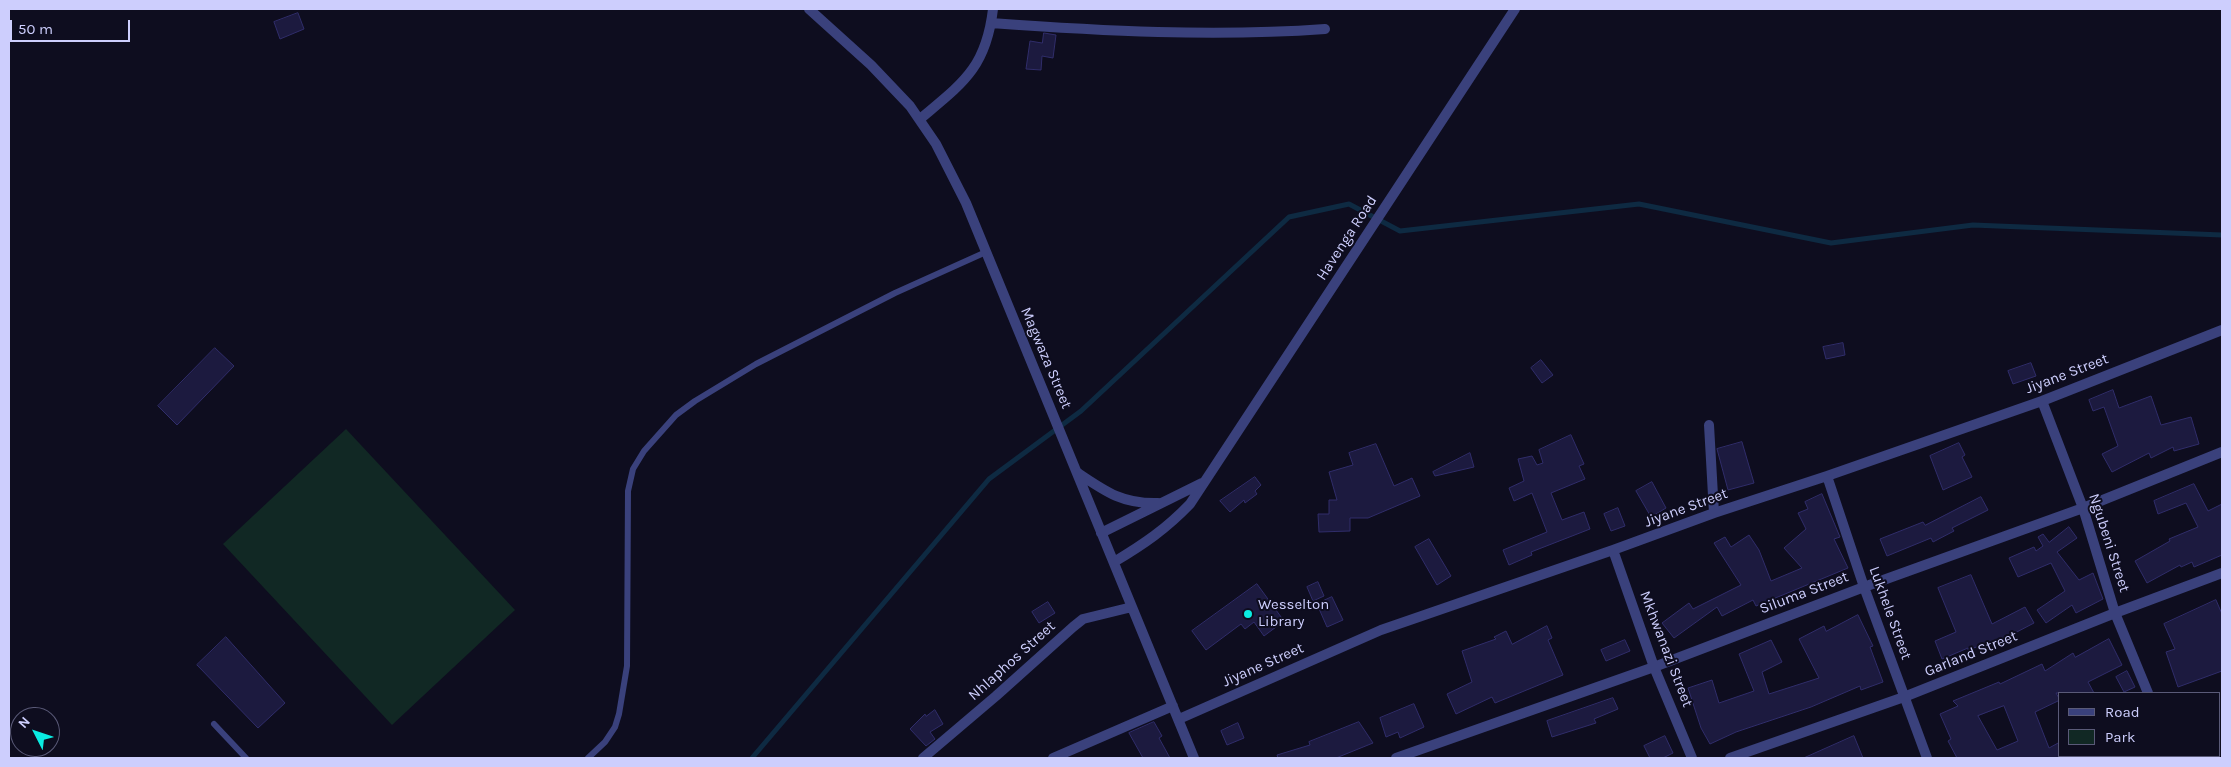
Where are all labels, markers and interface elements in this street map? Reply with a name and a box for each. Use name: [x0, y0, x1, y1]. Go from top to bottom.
scale bar: [12, 10, 132, 42]
text: 50 m: [18, 20, 53, 38]
street label: Havenga Road: [1313, 192, 1381, 284]
street label: Magwaza Street: [1016, 304, 1076, 412]
street label: Jiyane Street: [2023, 350, 2111, 398]
street label: Jiyane Street: [1642, 485, 1730, 531]
street label: Ngubeni Street: [2085, 491, 2133, 595]
street label: Lukhele Street: [1865, 564, 1915, 662]
street label: Siluma Street: [1757, 568, 1851, 618]
street label: Mkhwanazi Street: [1636, 588, 1696, 710]
place label: Wesselton Library: [1258, 596, 1329, 631]
marker: Wesselton Library: [1242, 608, 1254, 620]
street label: Nhlaphos Street: [965, 617, 1059, 705]
street label: Garland Street: [1922, 627, 2020, 681]
street label: Jiyane Street: [1219, 639, 1307, 691]
legend: [2058, 692, 2221, 757]
text: Road: [2105, 703, 2140, 721]
north arrow: [10, 707, 60, 757]
text: N: [14, 713, 34, 732]
text: Park: [2105, 728, 2135, 746]

